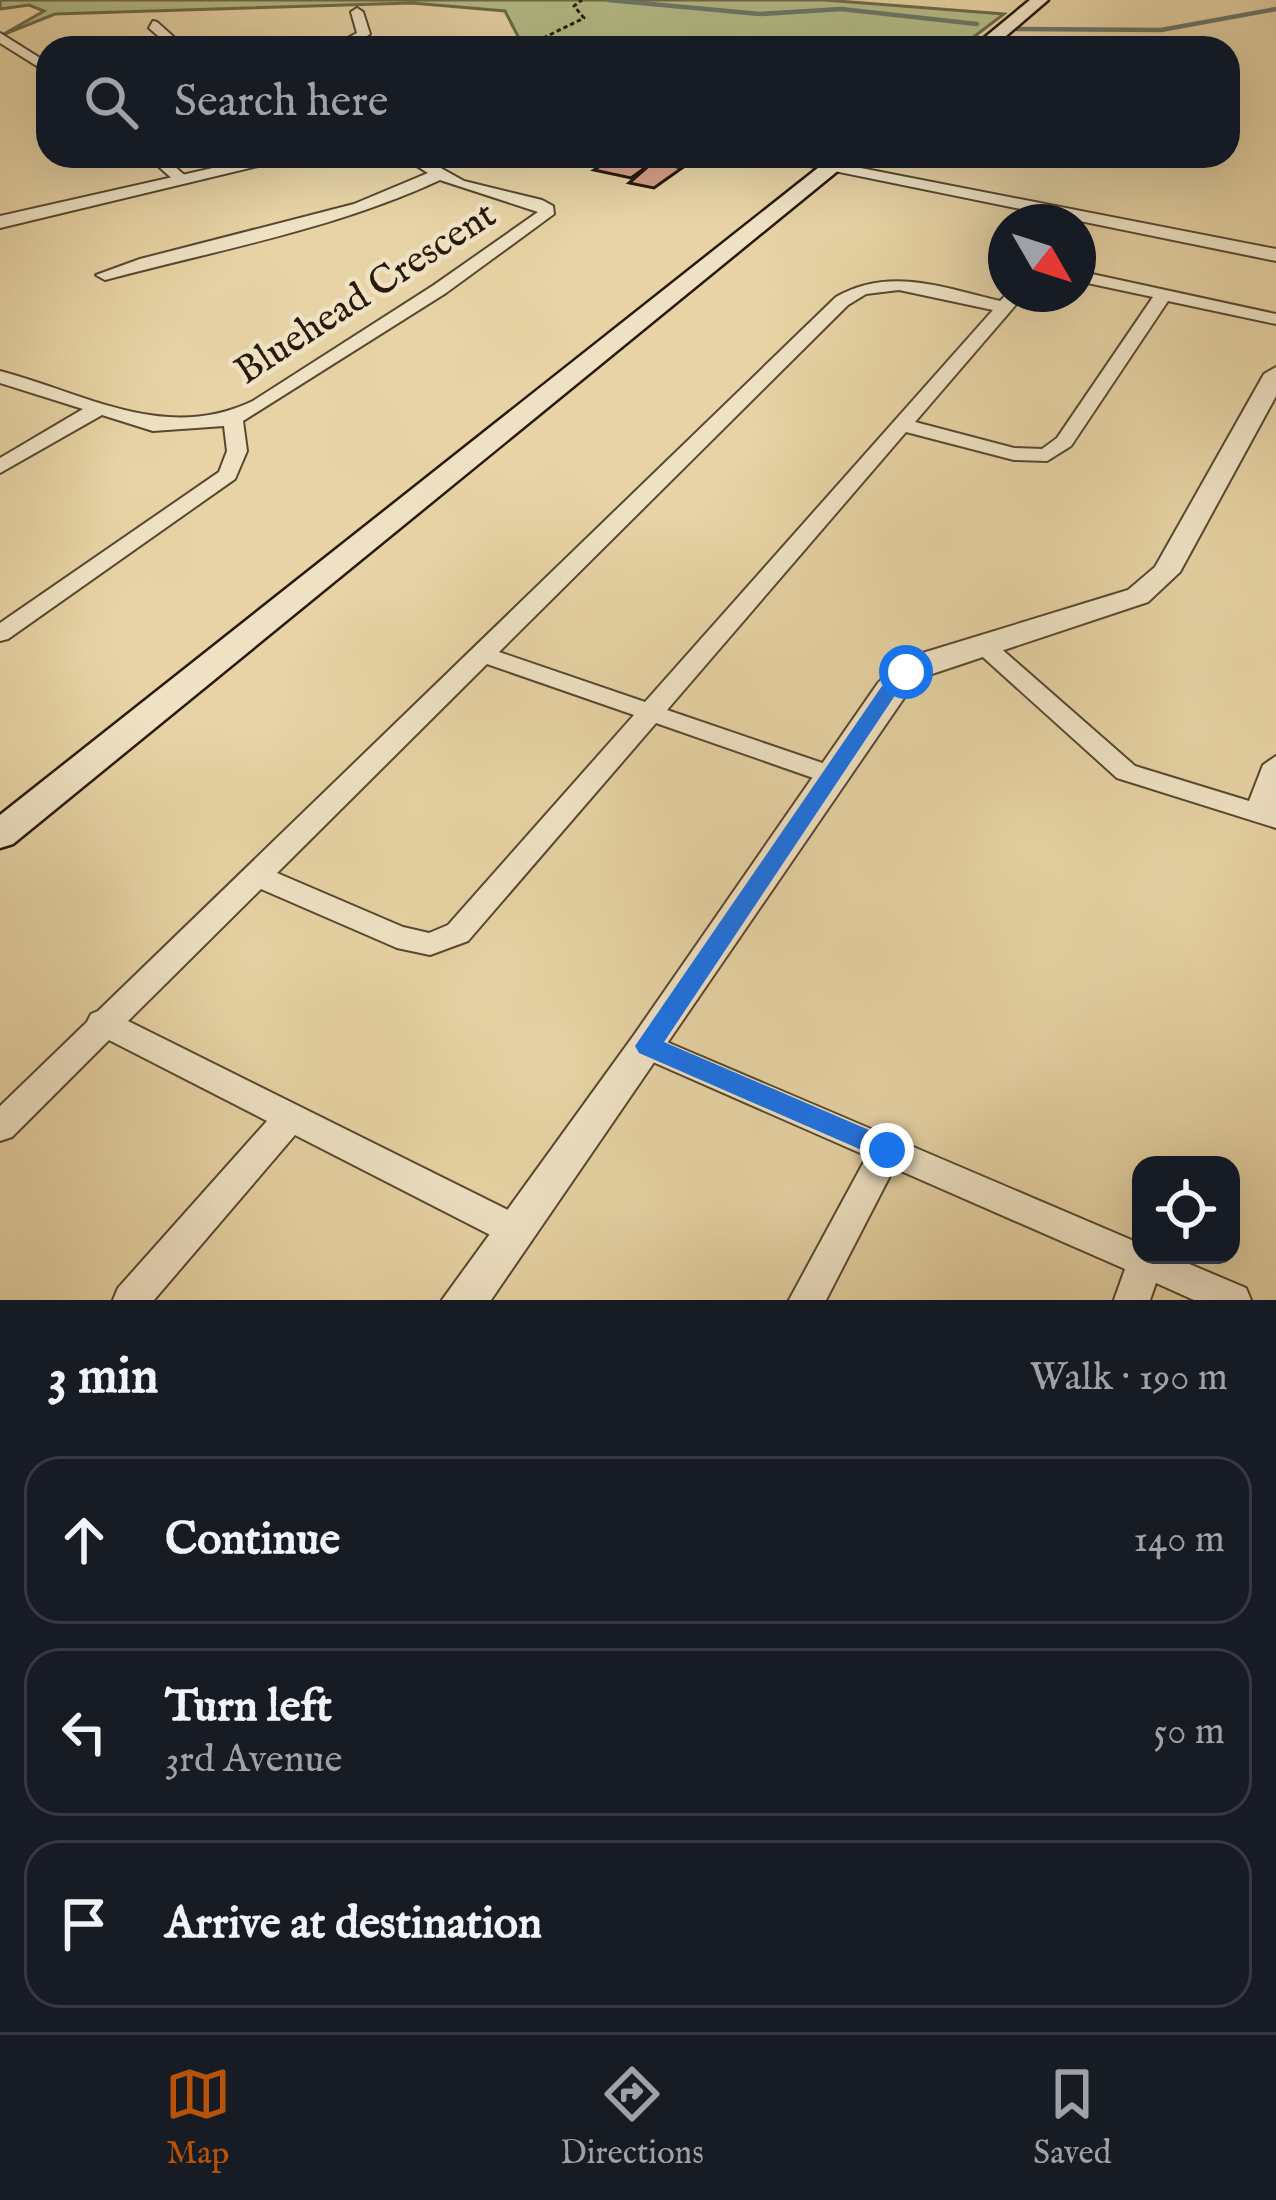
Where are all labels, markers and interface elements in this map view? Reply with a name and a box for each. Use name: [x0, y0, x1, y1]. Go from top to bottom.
search box: [36, 36, 1240, 168]
icon: search: [78, 69, 144, 135]
text: Search here: [174, 74, 388, 131]
street label: Bluehead Crescent: [226, 191, 506, 397]
north arrow: [988, 204, 1096, 312]
route start: [879, 645, 933, 699]
route end: [860, 1123, 914, 1177]
map controls: [1132, 1156, 1240, 1264]
button: locate: [1132, 1156, 1240, 1264]
text: 3 min: [48, 1346, 158, 1411]
text: Walk · 190 m: [1030, 1354, 1228, 1403]
icon: ahead: [51, 1507, 117, 1573]
text: Continue: [165, 1512, 340, 1569]
text: 140 m: [1134, 1516, 1225, 1565]
text: Turn left: [165, 1679, 332, 1736]
icon: left: [51, 1699, 117, 1765]
text: 50 m: [1153, 1708, 1225, 1757]
text: 3rd Avenue: [165, 1736, 342, 1785]
icon: arrive: [51, 1891, 117, 1957]
text: Arrive at destination: [165, 1896, 542, 1953]
tab: Map: [165, 2061, 231, 2175]
tab: Directions: [560, 2061, 704, 2175]
tab: Saved: [1033, 2061, 1111, 2175]

